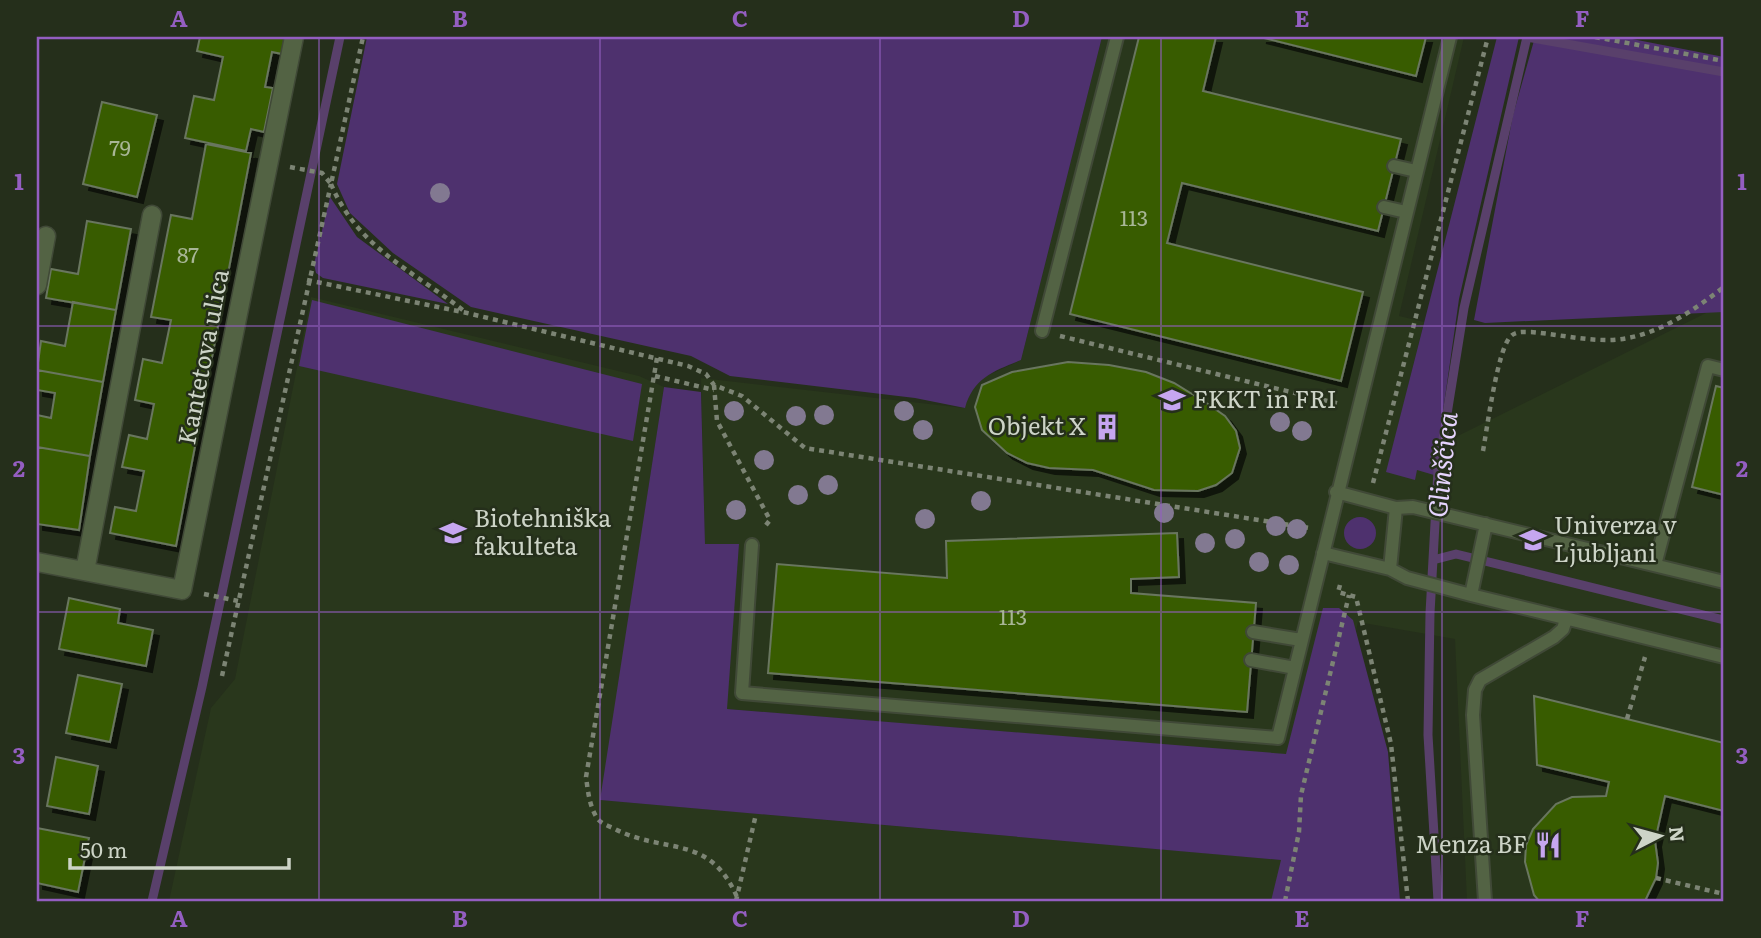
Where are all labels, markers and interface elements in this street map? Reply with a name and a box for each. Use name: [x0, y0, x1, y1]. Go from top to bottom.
text: A: [170, 0, 188, 34]
text: B: [452, 0, 468, 34]
text: C: [732, 0, 748, 34]
text: D: [1012, 0, 1030, 34]
text: E: [1294, 0, 1310, 34]
text: F: [1575, 0, 1590, 34]
house number: 79: [109, 131, 131, 162]
text: 1: [14, 163, 24, 197]
text: 1: [1737, 163, 1747, 197]
house number: 113: [1120, 201, 1148, 232]
house number: 87: [177, 238, 199, 269]
street label: Kantetova ulica: [167, 266, 236, 447]
place label: FKKT in FRI: [1193, 380, 1337, 415]
school or university icon: FKKT in FRI: [1157, 385, 1187, 415]
place label: Objekt X: [988, 407, 1086, 442]
water label: Glinščica: [1416, 410, 1465, 519]
building icon: Objekt X: [1092, 412, 1122, 442]
text: 2: [13, 450, 25, 484]
text: 2: [1736, 450, 1748, 484]
place label: Biotehniška fakulteta: [474, 499, 611, 562]
place label: Univerza v Ljubljani: [1554, 506, 1677, 569]
school or university icon: Biotehniška fakulteta: [438, 518, 468, 548]
school or university icon: Univerza v Ljubljani: [1518, 525, 1548, 555]
house number: 113: [999, 600, 1027, 631]
text: 3: [13, 737, 25, 771]
text: 3: [1736, 737, 1748, 771]
north arrow: [1624, 802, 1694, 872]
place label: Menza BF: [1415, 825, 1527, 860]
text: N: [1663, 825, 1693, 844]
scale bar: [70, 826, 289, 870]
restaurant icon: Menza BF: [1533, 830, 1563, 860]
text: 50 m: [80, 833, 127, 864]
text: A: [170, 900, 188, 934]
text: B: [452, 900, 468, 934]
text: C: [732, 900, 748, 934]
text: D: [1012, 900, 1030, 934]
text: E: [1294, 900, 1310, 934]
text: F: [1575, 900, 1590, 934]

